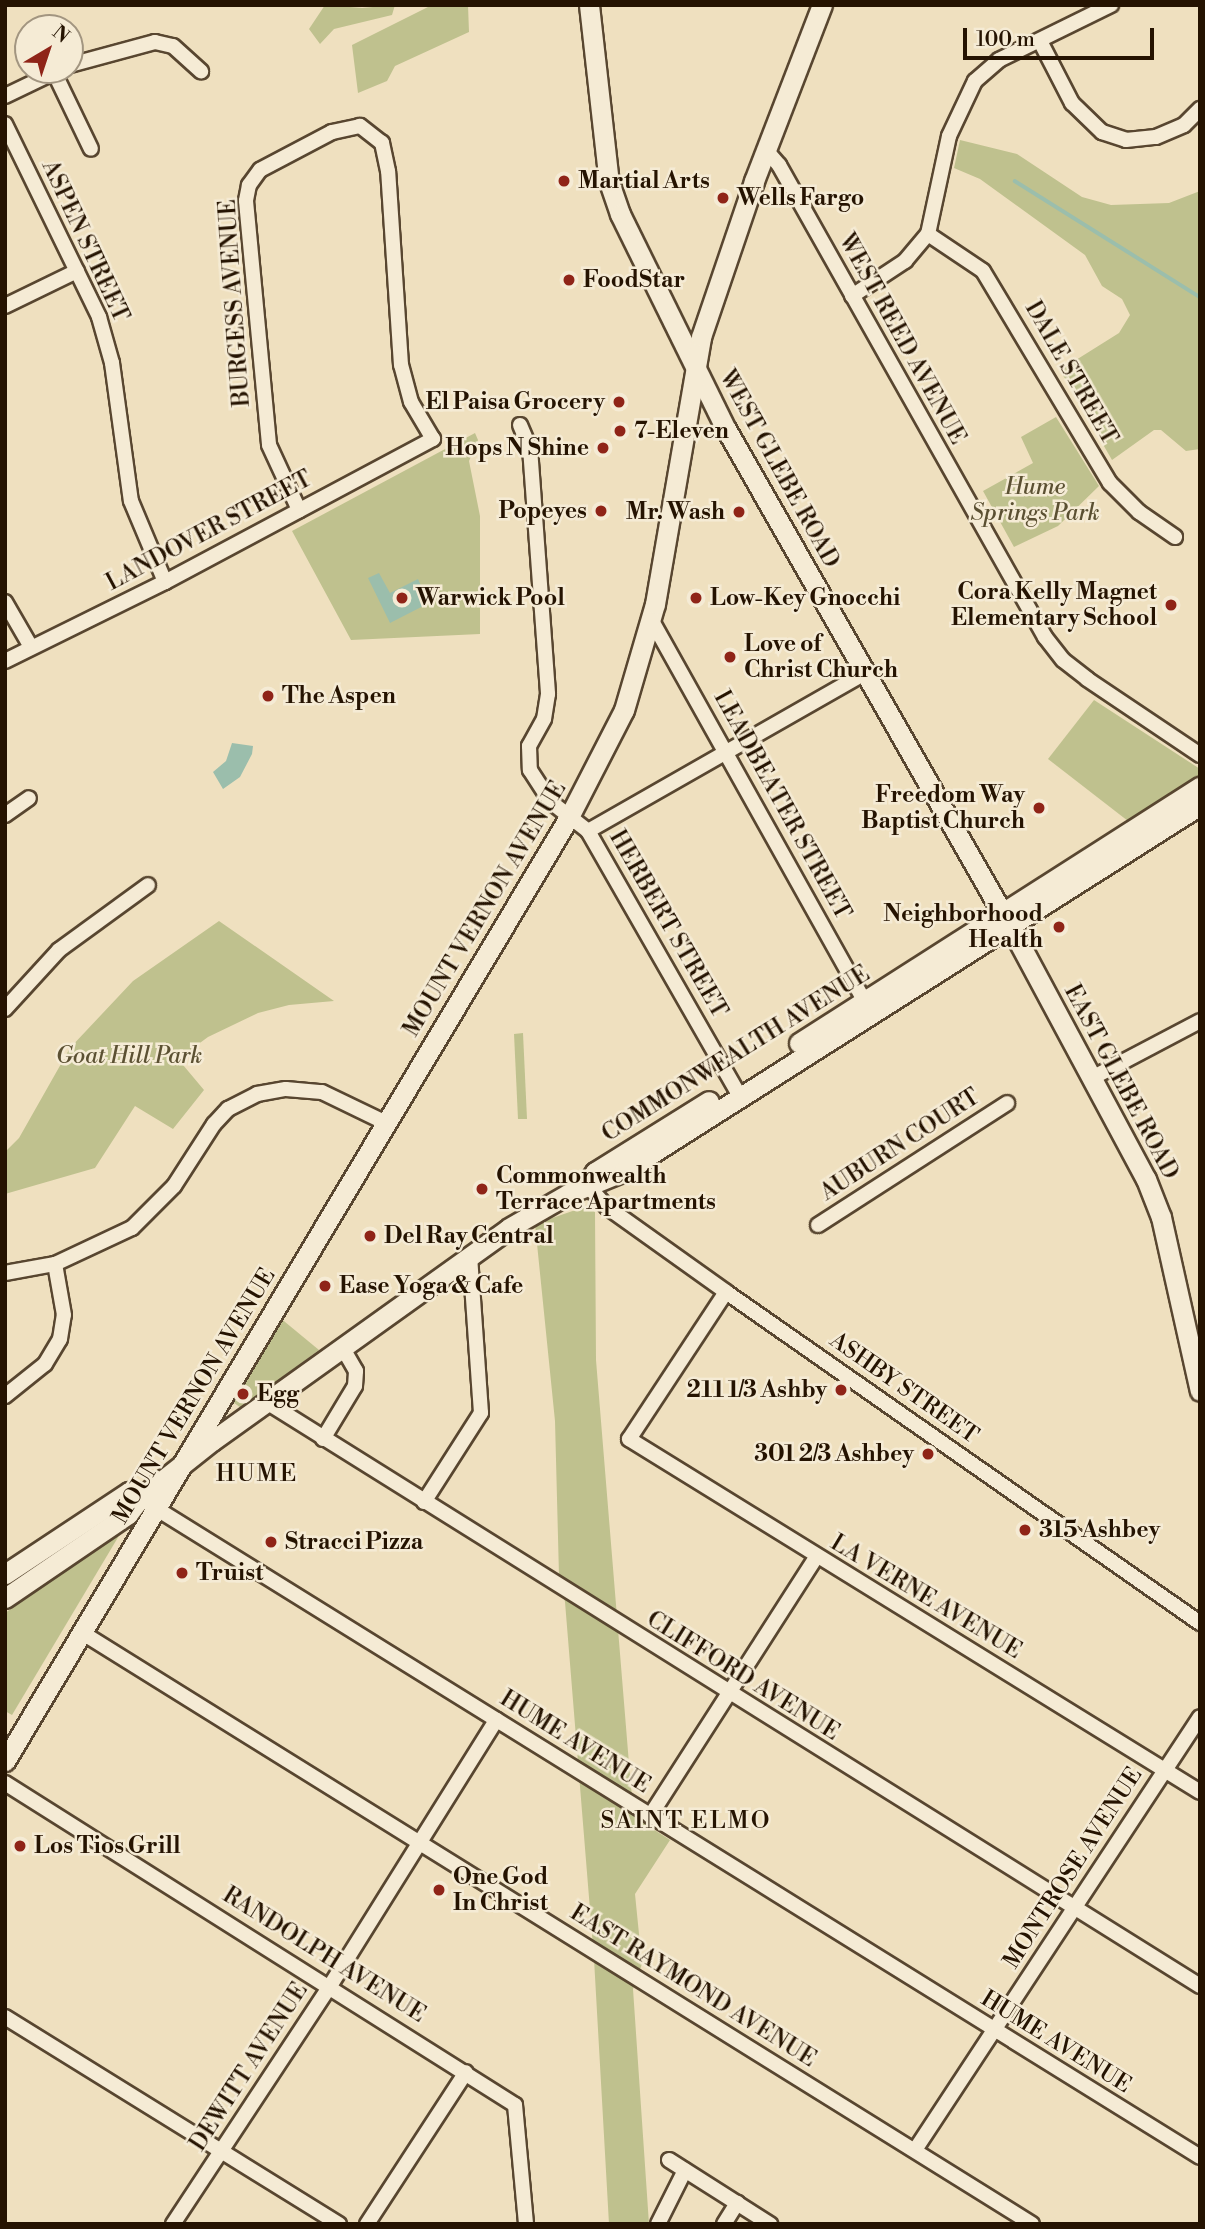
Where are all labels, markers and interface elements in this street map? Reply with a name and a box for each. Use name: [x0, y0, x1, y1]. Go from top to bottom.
north arrow: [14, 14, 84, 84]
scale bar: [967, 14, 1158, 58]
text: N: [48, 20, 74, 48]
text: 100 m: [976, 27, 1035, 53]
street label: ASPEN STREET: [35, 156, 135, 326]
place label: Martial Arts: [578, 167, 710, 195]
marker: Martial Arts: [556, 173, 572, 189]
place label: Wells Fargo: [737, 184, 864, 212]
marker: Wells Fargo: [715, 190, 731, 206]
street label: BURGESS AVENUE: [214, 198, 256, 408]
street label: WEST REED AVENUE: [833, 229, 971, 449]
place label: FoodStar: [583, 266, 685, 294]
marker: FoodStar: [561, 272, 577, 288]
street label: DALE STREET: [1019, 296, 1123, 450]
street label: WEST GLEBE ROAD: [713, 365, 845, 573]
place label: El Paisa Grocery: [426, 388, 605, 416]
marker: El Paisa Grocery: [611, 394, 627, 410]
place label: 7-Eleven: [634, 417, 729, 445]
marker: 7-Eleven: [612, 423, 628, 439]
place label: Hops N Shine: [445, 434, 589, 462]
marker: Hops N Shine: [595, 440, 611, 456]
street label: LANDOVER STREET: [101, 465, 317, 597]
park label: Hume Springs Park: [971, 473, 1099, 527]
place label: Popeyes: [498, 497, 587, 525]
place label: Mr. Wash: [626, 498, 725, 526]
marker: Popeyes: [593, 503, 609, 519]
marker: Mr. Wash: [731, 504, 747, 520]
place label: Cora Kelly Magnet Elementary School: [951, 578, 1157, 632]
place label: Warwick Pool: [416, 584, 565, 612]
place label: Low-Key Gnocchi: [710, 584, 900, 612]
marker: Warwick Pool: [394, 590, 410, 606]
marker: Low-Key Gnocchi: [688, 590, 704, 606]
marker: Cora Kelly Magnet Elementary School: [1163, 597, 1179, 613]
place label: Love of Christ Church: [744, 630, 898, 684]
marker: Love of Christ Church: [722, 649, 738, 665]
place label: The Aspen: [282, 682, 396, 710]
street label: LEADBEATER STREET: [708, 686, 856, 924]
marker: The Aspen: [260, 688, 276, 704]
street label: MOUNT VERNON AVENUE: [398, 776, 572, 1042]
place label: Freedom Way Baptist Church: [861, 781, 1025, 835]
marker: Freedom Way Baptist Church: [1031, 800, 1047, 816]
street label: HERBERT STREET: [603, 825, 733, 1023]
place label: Neighborhood Health: [883, 900, 1043, 954]
marker: Neighborhood Health: [1049, 917, 1069, 937]
street label: COMMONWEALTH AVENUE: [597, 960, 875, 1148]
street label: EAST GLEBE ROAD: [1058, 980, 1184, 1184]
park label: Goat Hill Park: [56, 1042, 202, 1070]
street label: AUBURN COURT: [815, 1083, 985, 1207]
place label: Commonwealth Terrace Apartments: [496, 1162, 716, 1216]
marker: Commonwealth Terrace Apartments: [474, 1181, 490, 1197]
place label: Del Ray Central: [384, 1222, 554, 1250]
marker: Del Ray Central: [362, 1228, 378, 1244]
street label: MOUNT VERNON AVENUE: [107, 1263, 281, 1529]
place label: Ease Yoga & Cafe: [339, 1272, 523, 1300]
marker: Ease Yoga & Cafe: [317, 1278, 333, 1294]
street label: ASHBY STREET: [824, 1327, 984, 1449]
place label: 211 1/3 Ashby: [687, 1376, 827, 1404]
place label: Egg: [257, 1380, 299, 1408]
marker: 211 1/3 Ashby: [833, 1382, 849, 1398]
marker: Egg: [235, 1386, 251, 1402]
place label: 301 2/3 Ashbey: [754, 1440, 914, 1468]
marker: 301 2/3 Ashbey: [920, 1446, 936, 1462]
district label: HUME: [216, 1461, 298, 1489]
place label: 315 Ashbey: [1039, 1516, 1160, 1544]
marker: 315 Ashbey: [1017, 1522, 1033, 1538]
place label: Stracci Pizza: [285, 1528, 423, 1556]
street label: LA VERNE AVENUE: [825, 1529, 1027, 1665]
marker: Stracci Pizza: [263, 1534, 279, 1550]
place label: Truist: [196, 1559, 263, 1587]
marker: Truist: [174, 1565, 190, 1581]
street label: CLIFFORD AVENUE: [642, 1606, 844, 1746]
street label: HUME AVENUE: [495, 1685, 655, 1799]
street label: MONTROSE AVENUE: [998, 1762, 1148, 1974]
district label: SAINT ELMO: [602, 1808, 770, 1836]
place label: Los Tios Grill: [34, 1832, 180, 1860]
marker: Los Tios Grill: [12, 1838, 28, 1854]
place label: One God In Christ: [453, 1863, 548, 1917]
street label: RANDOLPH AVENUE: [218, 1881, 430, 2029]
marker: One God In Christ: [431, 1882, 447, 1898]
street label: EAST RAYMOND AVENUE: [565, 1899, 821, 2073]
street label: DEWITT AVENUE: [184, 1978, 314, 2156]
street label: HUME AVENUE: [976, 1985, 1136, 2099]

